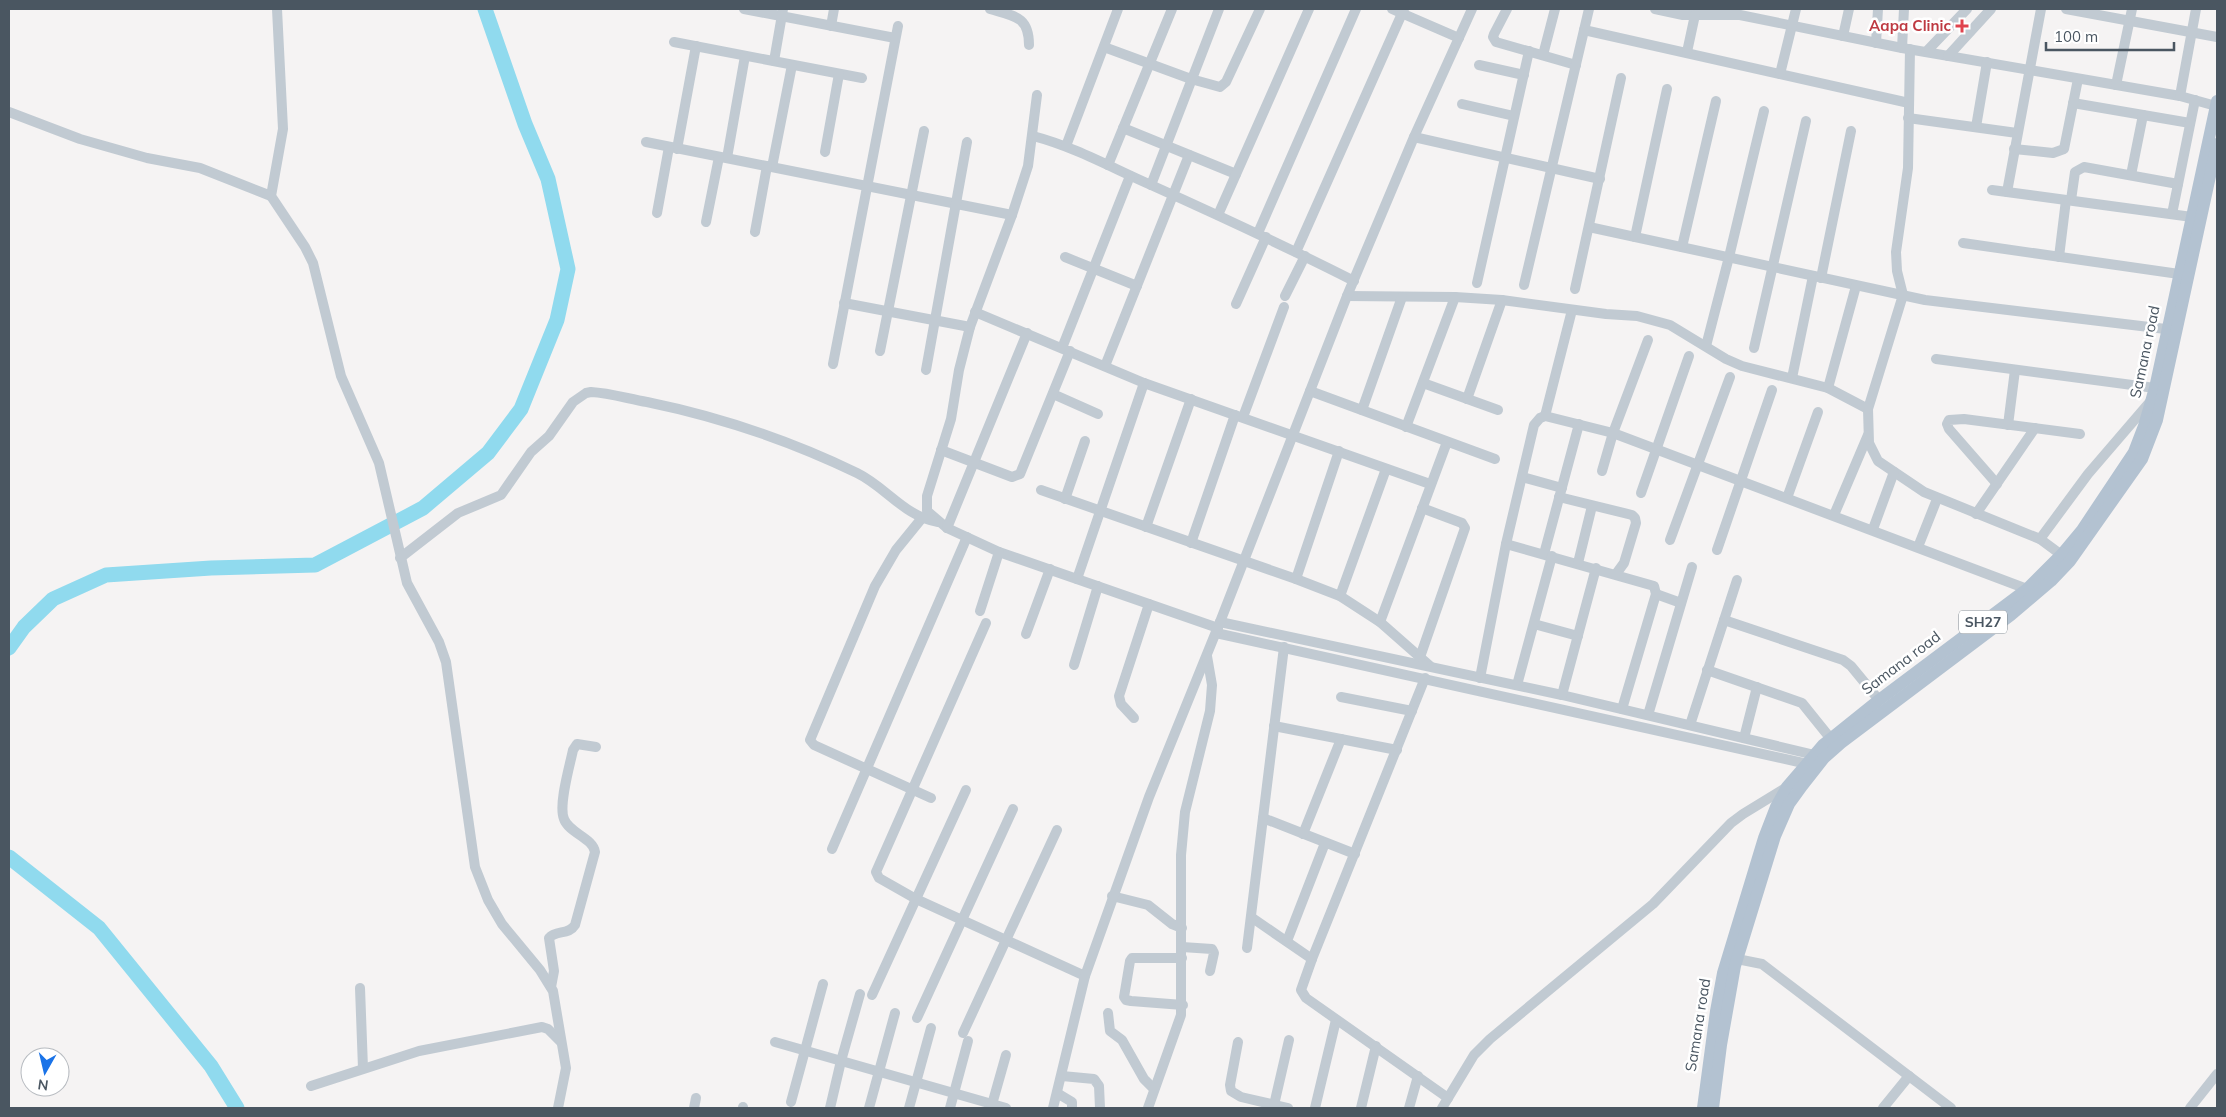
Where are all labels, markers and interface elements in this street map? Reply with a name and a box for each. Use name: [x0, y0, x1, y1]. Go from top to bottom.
place label: Aapa Clinic: [1869, 16, 1951, 35]
marker: Aapa Clinic: [1955, 19, 1969, 33]
scale bar: [2046, 20, 2174, 52]
text: 100 m: [2054, 27, 2098, 46]
street label: Samana road: [2125, 304, 2164, 400]
road number: SH27: [1959, 610, 2007, 634]
street label: Samana road: [1857, 627, 1944, 699]
street label: Samana road: [1681, 977, 1714, 1073]
north arrow: [20, 1047, 70, 1097]
text: N: [37, 1075, 50, 1095]

